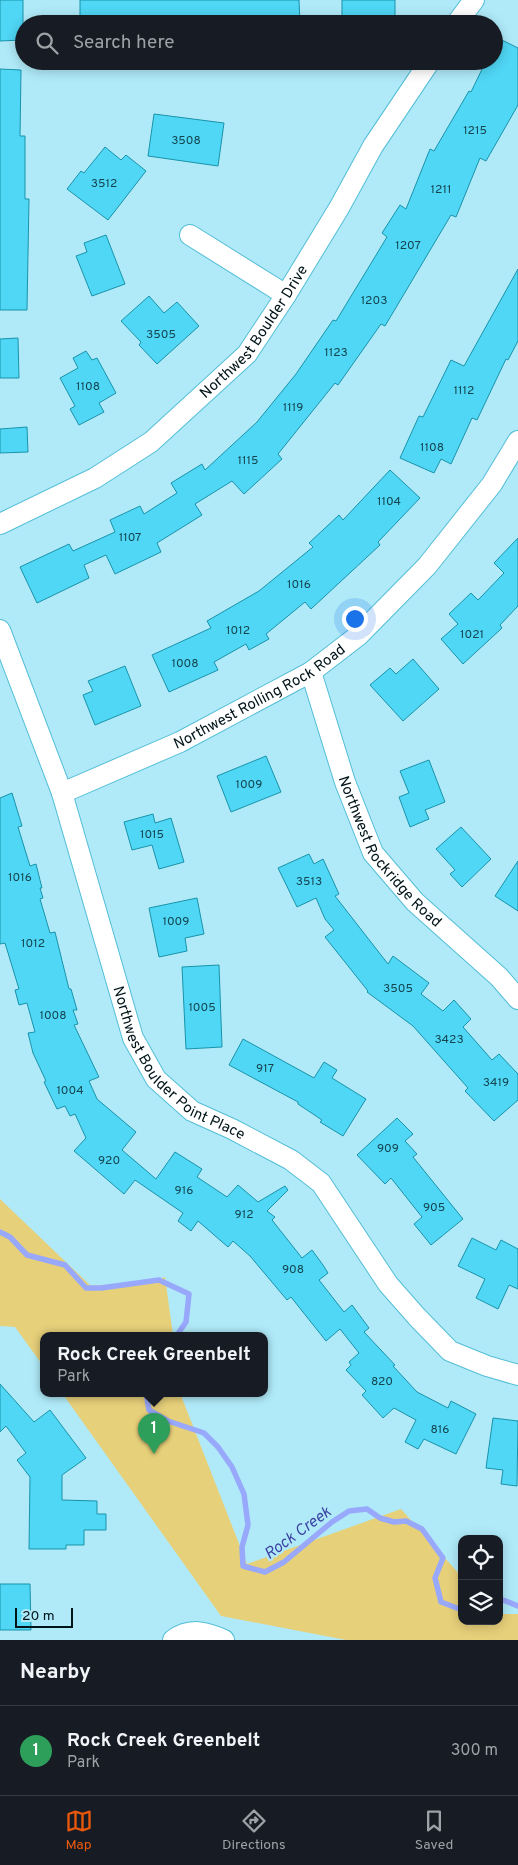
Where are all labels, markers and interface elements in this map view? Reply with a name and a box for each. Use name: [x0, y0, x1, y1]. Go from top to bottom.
search box: [15, 15, 503, 70]
icon: search: [33, 29, 61, 57]
text: Search here: [73, 31, 175, 55]
house number: 1215: [463, 123, 487, 139]
house number: 3508: [171, 133, 201, 149]
house number: 3512: [91, 176, 117, 192]
house number: 1211: [431, 182, 451, 198]
house number: 1207: [395, 238, 421, 254]
street label: Northwest Boulder Drive: [196, 262, 313, 403]
house number: 1203: [361, 293, 387, 309]
house number: 3505: [146, 327, 176, 343]
house number: 1123: [324, 345, 348, 361]
house number: 1108: [76, 379, 100, 395]
house number: 1112: [454, 383, 474, 399]
house number: 1119: [283, 400, 303, 416]
house number: 1108: [420, 440, 444, 456]
house number: 1115: [238, 453, 258, 469]
house number: 1104: [377, 494, 401, 510]
house number: 1107: [119, 530, 141, 546]
house number: 1016: [287, 577, 311, 593]
your location: [342, 606, 368, 632]
house number: 1012: [226, 623, 250, 639]
house number: 1021: [460, 627, 484, 643]
street label: Northwest Rolling Rock Road: [171, 641, 350, 755]
house number: 1008: [171, 656, 199, 672]
street label: Northwest Rockridge Road: [333, 774, 445, 932]
house number: 1009: [236, 777, 262, 793]
house number: 1015: [140, 827, 164, 843]
house number: 1016: [8, 870, 32, 886]
house number: 3513: [296, 874, 322, 890]
house number: 1009: [163, 914, 189, 930]
house number: 1012: [21, 936, 45, 952]
house number: 3505: [383, 981, 413, 997]
street label: Northwest Boulder Point Place: [107, 984, 248, 1145]
house number: 1005: [188, 1000, 216, 1016]
house number: 1008: [39, 1008, 67, 1024]
house number: 3423: [434, 1032, 464, 1048]
house number: 917: [256, 1061, 274, 1077]
house number: 3419: [483, 1075, 509, 1091]
house number: 1004: [56, 1083, 84, 1099]
house number: 909: [377, 1141, 399, 1157]
house number: 920: [98, 1153, 120, 1169]
house number: 916: [175, 1183, 193, 1199]
house number: 905: [423, 1200, 445, 1216]
house number: 912: [235, 1207, 253, 1223]
house number: 908: [282, 1262, 304, 1278]
popup: [40, 1332, 268, 1397]
text: Rock Creek Greenbelt: [57, 1343, 251, 1367]
text: Park: [57, 1367, 90, 1387]
house number: 820: [371, 1374, 393, 1390]
pin: 1: [138, 1413, 170, 1454]
house number: 816: [431, 1422, 449, 1438]
water label: Rock Creek: [261, 1502, 336, 1565]
map controls: [458, 1535, 503, 1625]
button: locate: [458, 1535, 503, 1580]
button: layers: [458, 1580, 503, 1625]
scale bar: [15, 1605, 72, 1628]
text: 20 m: [22, 1608, 55, 1625]
text: Nearby: [20, 1659, 91, 1686]
text: Rock Creek Greenbelt: [67, 1729, 260, 1753]
text: 1: [33, 1741, 39, 1761]
text: 300 m: [451, 1741, 498, 1761]
text: Park: [67, 1753, 100, 1773]
tab: Map: [65, 1807, 93, 1854]
tab: Directions: [222, 1807, 286, 1854]
tab: Saved: [415, 1807, 453, 1854]

